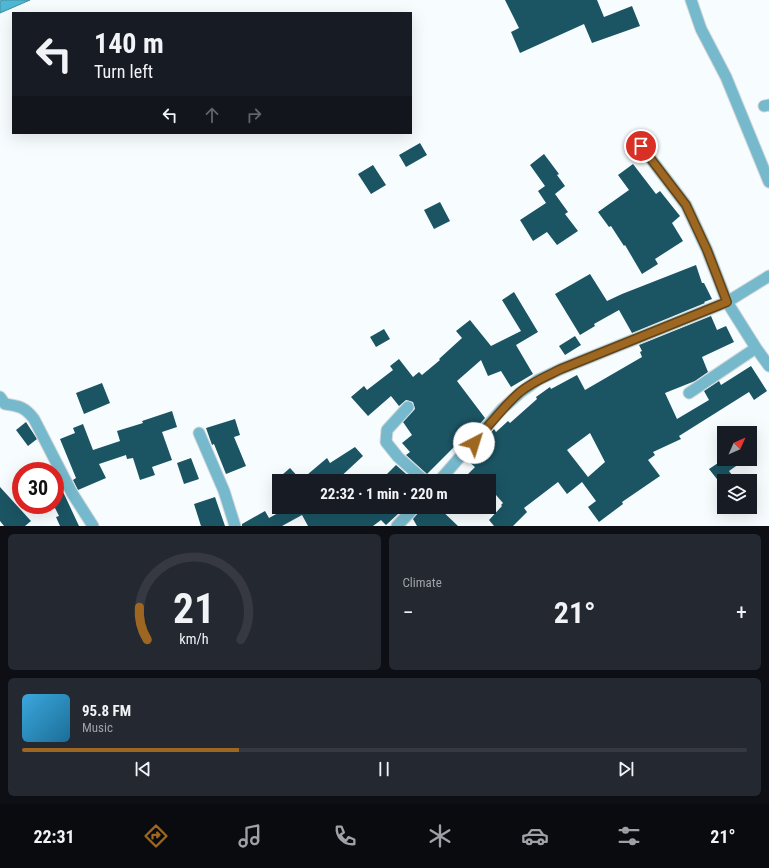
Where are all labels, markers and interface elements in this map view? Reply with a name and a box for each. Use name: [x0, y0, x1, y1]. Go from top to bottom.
text: 140 m: [94, 27, 164, 60]
icon: left: [28, 28, 80, 80]
text: Turn left: [94, 61, 153, 82]
icon: left: [159, 104, 181, 126]
icon: ahead: [201, 104, 223, 126]
icon: right: [243, 104, 265, 126]
pin: [624, 129, 658, 163]
icon: arrive: [630, 135, 652, 157]
position arrow: [453, 422, 495, 464]
north arrow: [717, 426, 757, 466]
map controls: [717, 426, 757, 514]
speed limit sign: 30: [12, 462, 64, 514]
button: layers: [717, 474, 757, 514]
text: 22:32 · 1 min · 220 m: [320, 485, 448, 503]
text: Climate: [403, 575, 442, 590]
text: 21: [173, 584, 215, 633]
text: 21°: [554, 595, 596, 630]
text: −: [403, 600, 414, 625]
text: +: [736, 600, 747, 625]
text: km/h: [180, 631, 209, 647]
text: 95.8 FM: [82, 702, 131, 720]
text: Music: [82, 720, 113, 735]
icon: previous: [132, 758, 154, 780]
icon: pause: [373, 758, 395, 780]
icon: next: [615, 758, 637, 780]
icon: directions: [142, 822, 170, 850]
icon: music: [236, 822, 264, 850]
icon: phone: [331, 822, 359, 850]
icon: climate: [426, 822, 454, 850]
icon: car: [521, 822, 549, 850]
icon: filters: [615, 822, 643, 850]
text: 22:31: [33, 826, 75, 847]
text: 21°: [710, 826, 735, 847]

